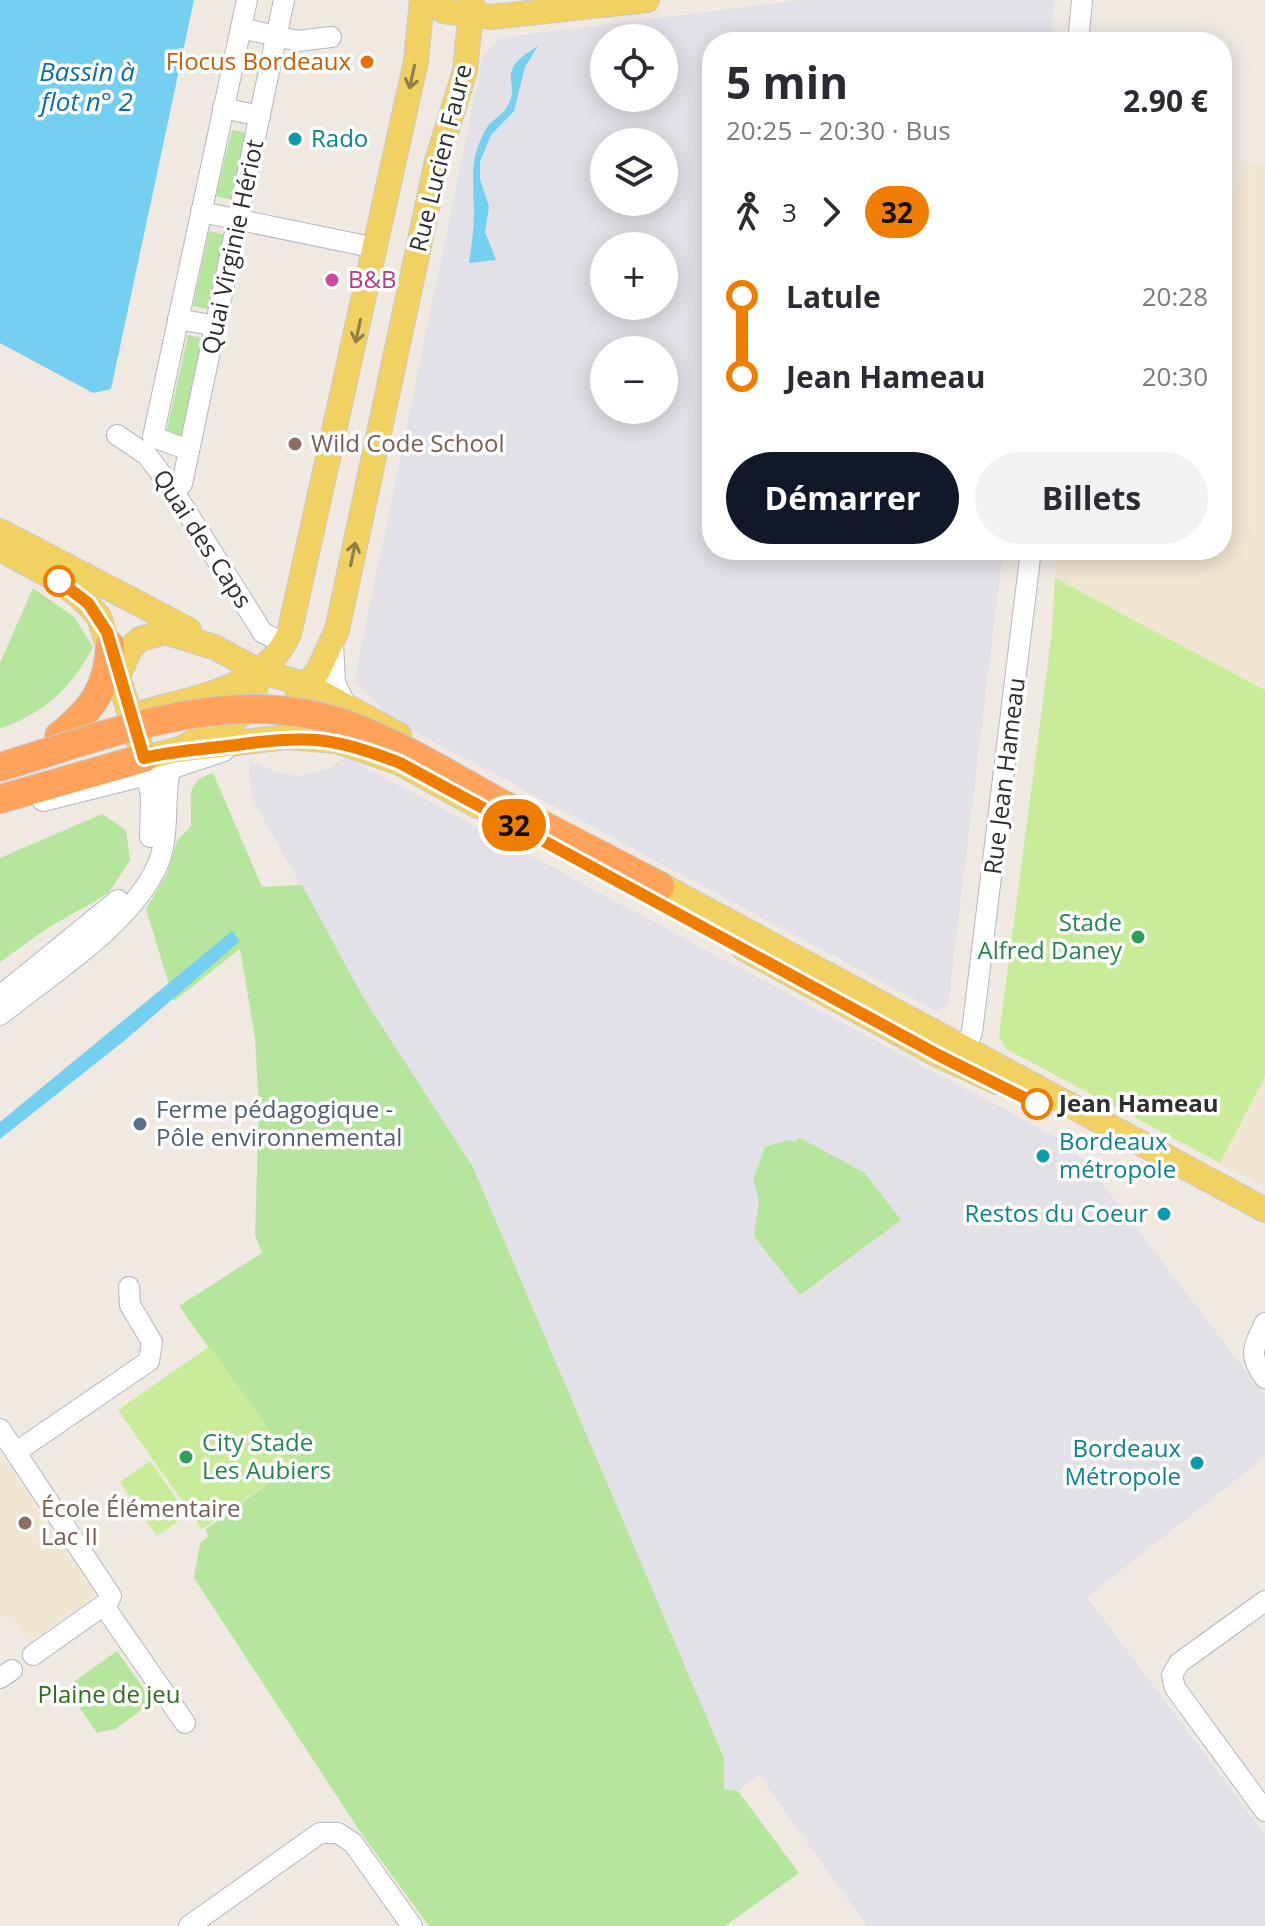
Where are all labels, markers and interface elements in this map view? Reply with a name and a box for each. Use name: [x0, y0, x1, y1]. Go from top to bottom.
map controls: [590, 24, 678, 424]
button: locate: [590, 24, 678, 112]
place label: Flocus Bordeaux: [166, 44, 351, 77]
text: 5 min: [726, 52, 848, 112]
water label: Bassin à flot n° 2: [38, 53, 135, 119]
marker: Flocus Bordeaux: [358, 53, 376, 71]
street label: Rue Lucien Faure: [400, 60, 479, 255]
one-way arrow: [404, 64, 419, 90]
text: 2.90 €: [1123, 80, 1208, 121]
text: 20:25 – 20:30 · Bus: [726, 112, 951, 148]
place label: Rado: [311, 121, 368, 154]
button: layers: [590, 128, 678, 216]
marker: Rado: [286, 130, 304, 148]
street label: Quai Virginie Hériot: [193, 136, 270, 357]
icon: walk: [726, 190, 770, 234]
icon: forward: [809, 190, 853, 234]
text: 32: [881, 193, 913, 231]
text: 3: [782, 194, 797, 230]
button: +: [590, 232, 678, 320]
place label: B&B: [348, 262, 397, 295]
marker: B&B: [323, 271, 341, 289]
text: Latule: [786, 276, 881, 317]
text: 20:28: [1142, 278, 1208, 314]
one-way arrow: [350, 318, 365, 344]
button: −: [590, 336, 678, 424]
text: Jean Hameau: [786, 356, 985, 397]
text: 20:30: [1142, 358, 1208, 394]
place label: Wild Code School: [311, 426, 504, 459]
marker: Wild Code School: [286, 435, 304, 453]
button: Démarrer: [726, 452, 959, 544]
button: Billets: [975, 452, 1208, 544]
street label: Quai des Caps: [146, 462, 261, 614]
one-way arrow: [346, 542, 361, 567]
unlabelled marker: [44, 566, 74, 596]
street label: Rue Jean Hameau: [975, 675, 1032, 876]
line badge: 32: [478, 799, 550, 851]
text: 32: [498, 806, 530, 844]
place label: Stade Alfred Daney: [978, 905, 1123, 966]
marker: Stade Alfred Daney: [1129, 928, 1147, 946]
place label: Jean Hameau: [1057, 1086, 1219, 1119]
marker: Jean Hameau: [1022, 1089, 1052, 1119]
place label: Ferme pédagogique - Pôle environnemental: [156, 1092, 402, 1153]
marker: Ferme pédagogique - Pôle environnemental: [131, 1115, 149, 1133]
place label: Bordeaux métropole: [1059, 1124, 1176, 1185]
marker: Bordeaux métropole: [1034, 1147, 1052, 1165]
place label: Restos du Coeur: [964, 1196, 1148, 1229]
marker: Restos du Coeur: [1155, 1205, 1173, 1223]
place label: City Stade Les Aubiers: [202, 1425, 331, 1486]
place label: Bordeaux Métropole: [1064, 1431, 1181, 1492]
marker: City Stade Les Aubiers: [177, 1448, 195, 1466]
marker: Bordeaux Métropole: [1188, 1454, 1206, 1472]
place label: École Élémentaire Lac II: [41, 1491, 241, 1552]
marker: École Élémentaire Lac II: [16, 1514, 34, 1532]
park label: Plaine de jeu: [38, 1677, 180, 1710]

